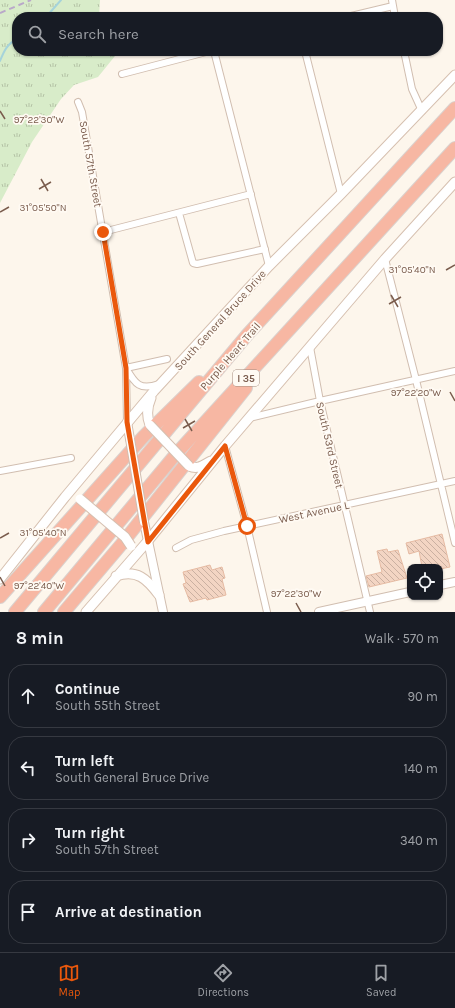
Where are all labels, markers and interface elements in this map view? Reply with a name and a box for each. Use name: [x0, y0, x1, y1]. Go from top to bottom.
search box: [12, 12, 443, 56]
icon: search: [26, 23, 48, 45]
text: Search here: [58, 25, 139, 43]
text: 97°22'30"W: [14, 114, 64, 126]
street label: South 57th Street: [76, 120, 105, 208]
text: 31°05'50"N: [19, 202, 67, 214]
route end: [94, 223, 112, 241]
text: 31°05'40"N: [389, 264, 435, 276]
street label: South General Bruce Drive: [172, 267, 269, 373]
street label: Purple Heart Trail: [197, 320, 263, 393]
road number: I 35: [233, 370, 259, 386]
text: 97°22'20"W: [391, 387, 441, 399]
street label: South 53rd Street: [313, 400, 346, 490]
street label: West Avenue L: [278, 499, 351, 526]
route start: [238, 517, 256, 535]
text: 31°05'40"N: [20, 527, 66, 539]
map controls: [407, 564, 443, 600]
button: locate: [407, 564, 443, 600]
text: 97°22'40"W: [14, 580, 64, 592]
text: 97°22'30"W: [271, 588, 321, 600]
text: 8 min: [16, 628, 64, 648]
text: Walk · 570 m: [365, 631, 439, 646]
text: Continue: [55, 680, 120, 698]
icon: ahead: [17, 685, 39, 707]
text: 90 m: [407, 689, 438, 704]
text: South 55th Street: [55, 698, 160, 713]
text: Turn left: [55, 752, 114, 770]
icon: left: [17, 757, 39, 779]
text: 140 m: [403, 761, 438, 776]
text: South General Bruce Drive: [55, 770, 209, 785]
text: Turn right: [55, 824, 125, 842]
icon: right: [17, 829, 39, 851]
text: 340 m: [400, 833, 438, 848]
text: South 57th Street: [55, 842, 159, 857]
icon: arrive: [17, 901, 39, 923]
text: Arrive at destination: [55, 903, 202, 921]
tab: Map: [58, 962, 80, 999]
tab: Directions: [197, 962, 249, 999]
tab: Saved: [366, 962, 397, 999]

